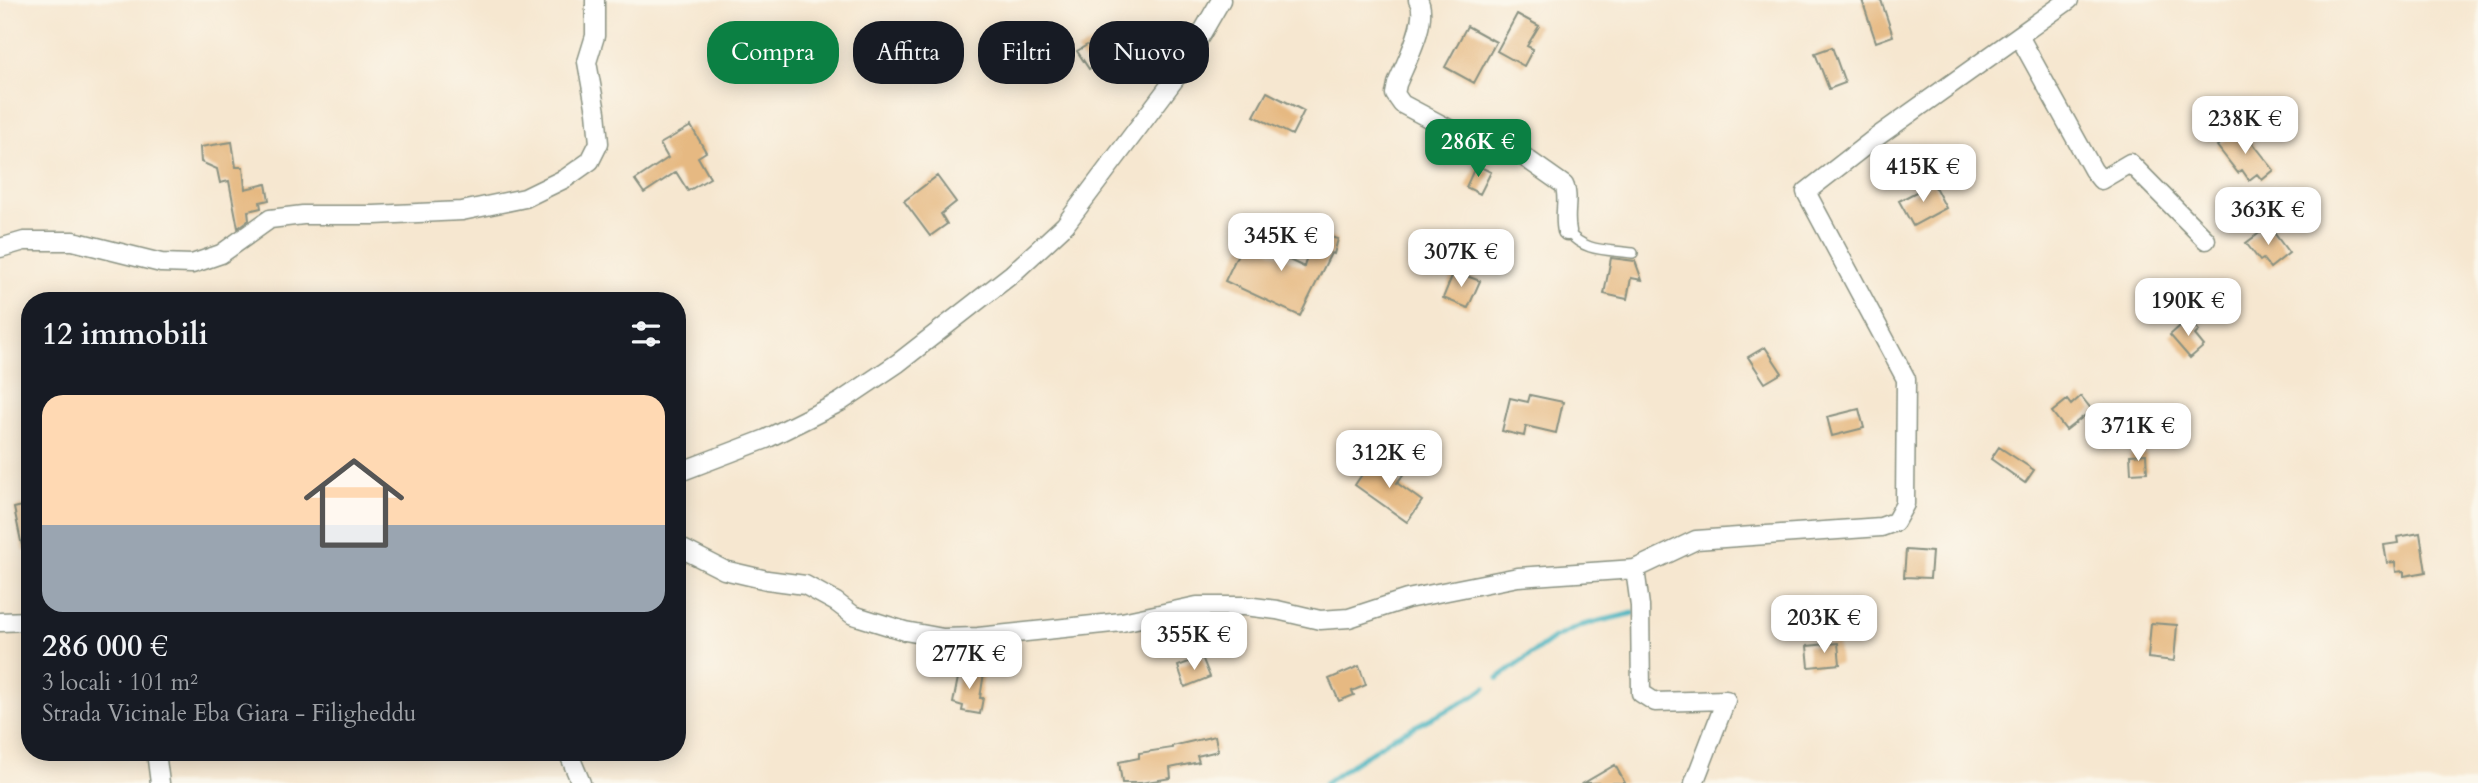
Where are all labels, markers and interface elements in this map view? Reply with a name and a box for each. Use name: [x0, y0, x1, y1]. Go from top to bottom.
chip: Compra: [707, 21, 839, 84]
chip: Affitta: [853, 21, 964, 84]
chip: Filtri: [978, 21, 1075, 84]
chip: Nuovo: [1089, 21, 1209, 84]
pin: 238K €: [2188, 96, 2302, 156]
text: 238K €: [2208, 103, 2282, 134]
pin: 286K €: [1421, 120, 1535, 179]
text: 286K €: [1441, 126, 1515, 157]
pin: 415K €: [1866, 144, 1980, 204]
text: 415K €: [1886, 151, 1960, 182]
pin: 363K €: [2211, 188, 2325, 247]
text: 363K €: [2231, 194, 2305, 225]
pin: 345K €: [1224, 214, 1338, 273]
text: 345K €: [1244, 220, 1318, 251]
pin: 307K €: [1404, 230, 1518, 289]
text: 307K €: [1424, 236, 1498, 267]
pin: 190K €: [2131, 278, 2245, 338]
text: 190K €: [2151, 285, 2225, 316]
text: 12 immobili: [42, 314, 208, 355]
icon: filters: [627, 315, 665, 353]
pin: 371K €: [2081, 404, 2195, 463]
text: 371K €: [2101, 410, 2175, 441]
pin: 312K €: [1332, 430, 1446, 490]
text: 312K €: [1352, 437, 1426, 468]
icon: home: [291, 440, 417, 566]
pin: 203K €: [1767, 596, 1881, 655]
text: 203K €: [1787, 602, 1861, 633]
pin: 355K €: [1137, 612, 1251, 672]
text: 355K €: [1157, 619, 1231, 650]
text: 286 000 €: [42, 626, 168, 667]
pin: 277K €: [912, 632, 1026, 691]
text: 277K €: [932, 638, 1006, 669]
text: 3 locali · 101 m²: [42, 667, 198, 698]
text: Strada Vicinale Eba Giara - Filigheddu: [42, 698, 416, 729]

